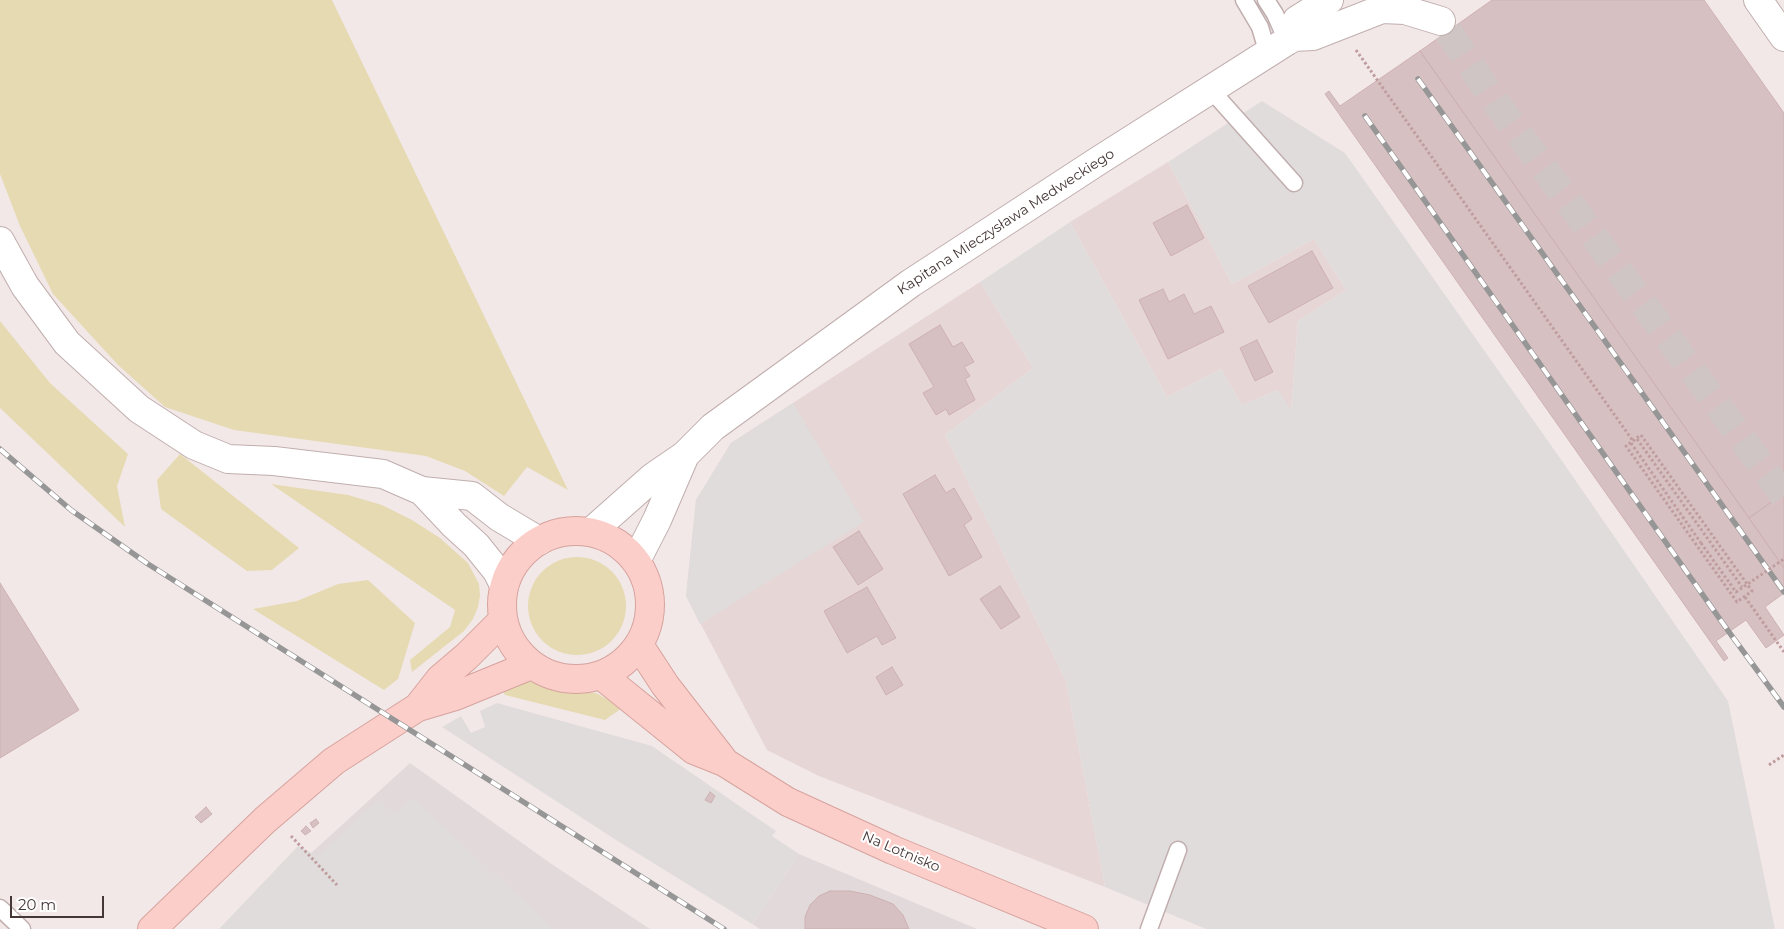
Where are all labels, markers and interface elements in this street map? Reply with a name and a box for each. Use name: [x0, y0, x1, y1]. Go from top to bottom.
street label: Kapitana Mieczysława Medweckiego: [894, 145, 1118, 299]
street label: Na Lotnisko: [860, 828, 942, 876]
scale bar: [12, 886, 106, 918]
text: 20 m: [18, 895, 56, 914]

